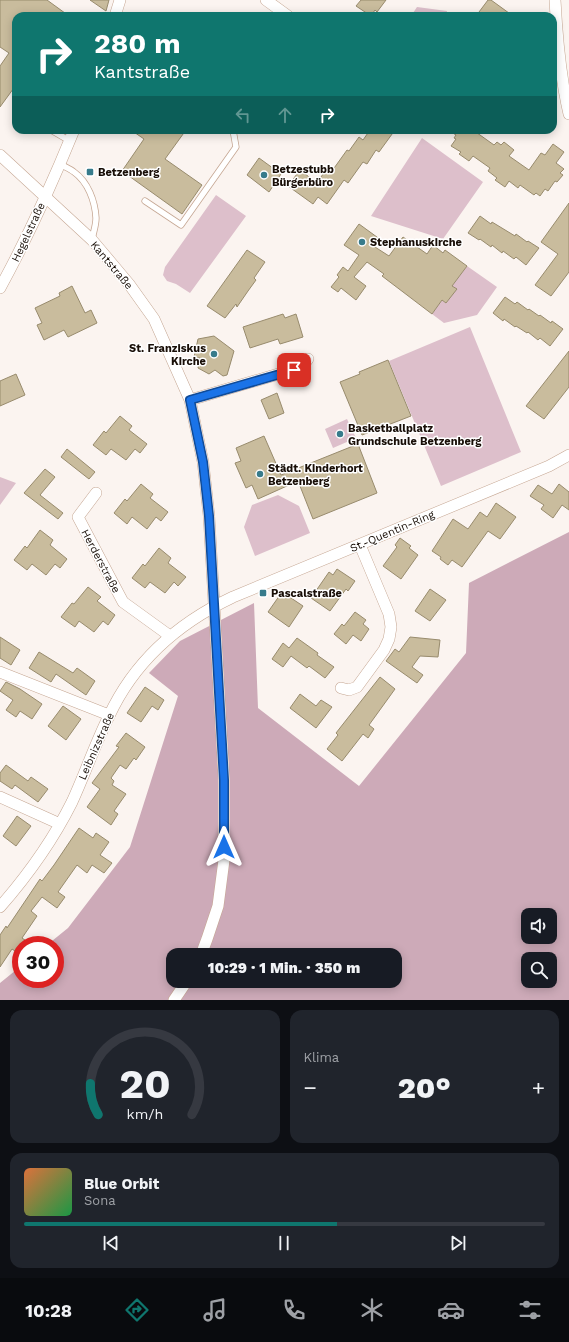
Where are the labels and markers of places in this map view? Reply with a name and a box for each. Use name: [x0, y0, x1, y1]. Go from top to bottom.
place label: Betzestubb Bürgerbüro: [272, 163, 334, 189]
place label: Betzenberg: [98, 166, 160, 179]
marker: Betzenberg: [85, 167, 95, 177]
marker: Betzestubb Bürgerbüro: [259, 170, 269, 180]
place label: Stephanuskirche: [370, 236, 462, 249]
marker: Stephanuskirche: [357, 237, 367, 247]
place label: St. Franziskus Kirche: [129, 342, 206, 368]
marker: St. Franziskus Kirche: [209, 349, 219, 359]
pin: [277, 353, 311, 387]
place label: Basketballplatz Grundschule Betzenberg: [348, 422, 482, 448]
marker: Basketballplatz Grundschule Betzenberg: [335, 429, 345, 439]
place label: Städt. Kinderhort Betzenberg: [268, 462, 363, 488]
marker: Städt. Kinderhort Betzenberg: [255, 469, 265, 479]
place label: Pascalstraße: [271, 587, 342, 600]
marker: Pascalstraße: [258, 588, 268, 598]

